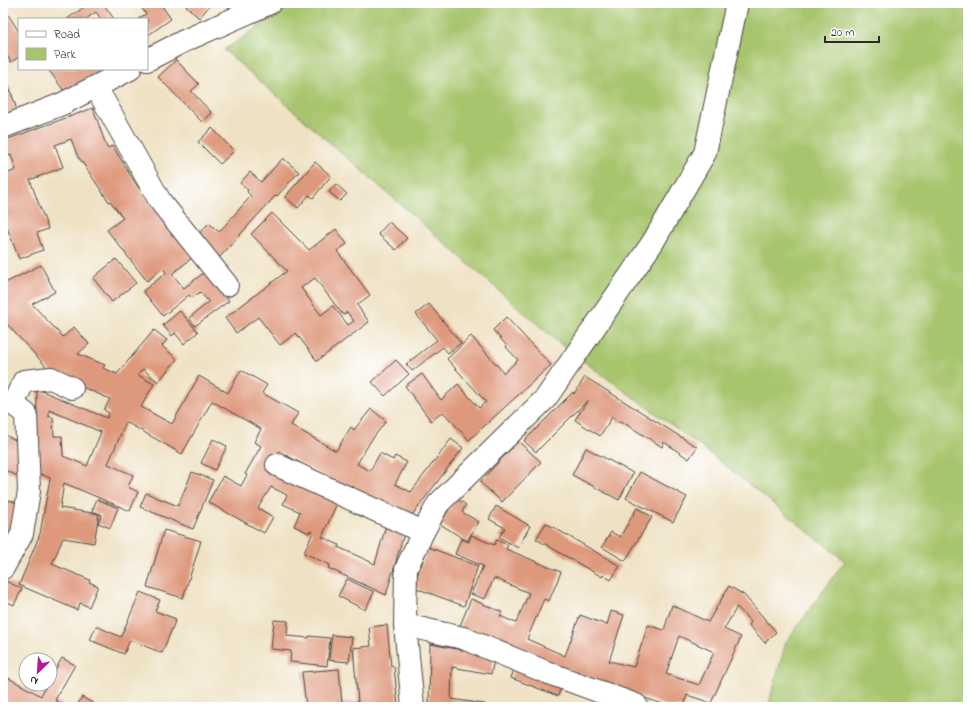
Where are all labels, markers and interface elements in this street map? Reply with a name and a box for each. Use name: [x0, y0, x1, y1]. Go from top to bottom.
legend: [18, 18, 148, 70]
scale bar: [825, 18, 879, 44]
text: 20 m: [831, 24, 854, 42]
text: Road: [54, 26, 80, 44]
text: Park: [54, 46, 76, 64]
north arrow: [18, 652, 58, 692]
text: N: [27, 671, 41, 689]

